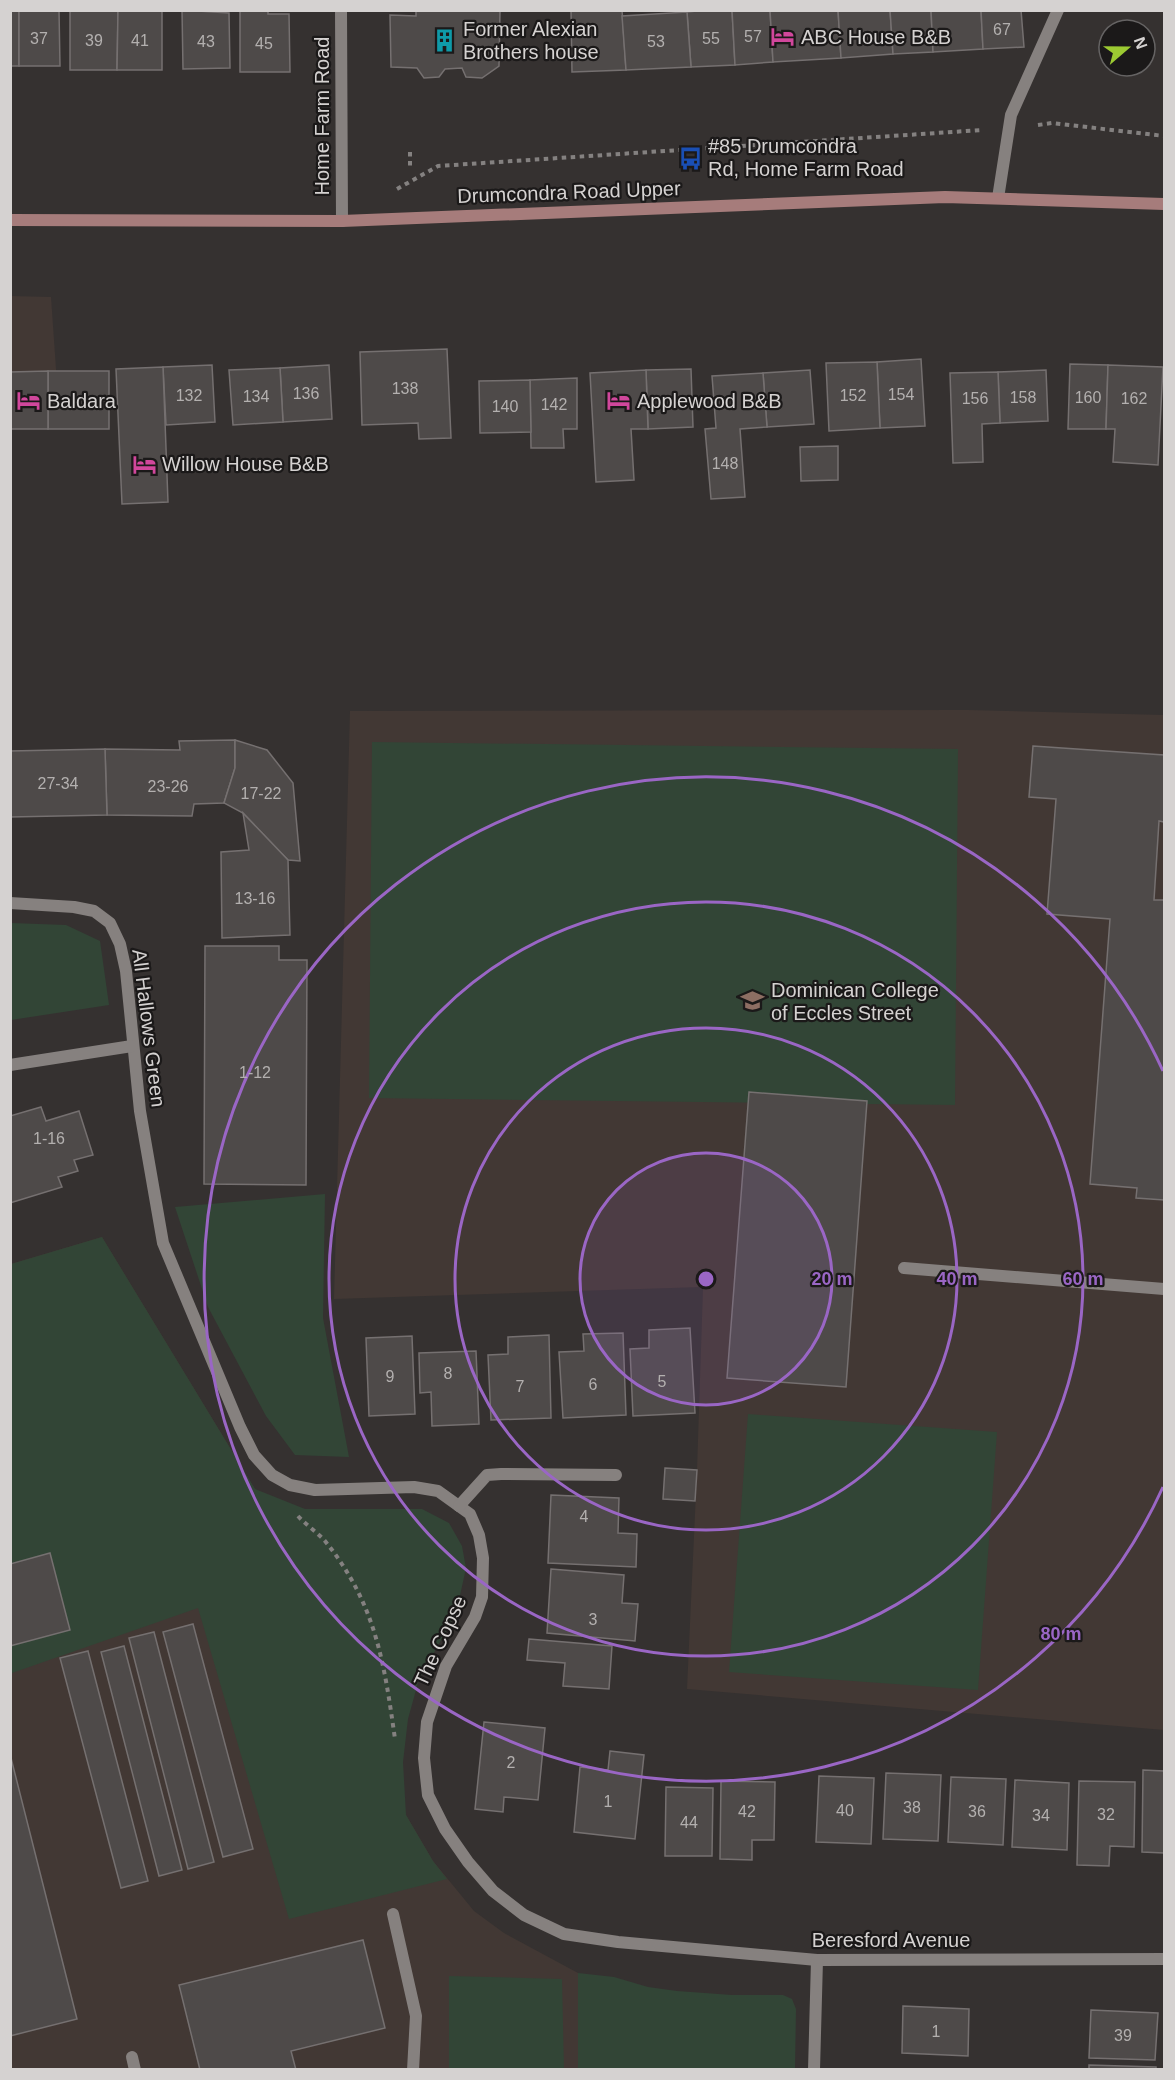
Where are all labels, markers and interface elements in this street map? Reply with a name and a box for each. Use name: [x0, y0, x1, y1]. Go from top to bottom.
place label: Former Alexian Brothers house: [463, 18, 599, 63]
north arrow: [1097, 18, 1157, 78]
house number: 67: [993, 21, 1011, 38]
hotel icon: ABC House B&B: [770, 24, 796, 50]
place label: ABC House B&B: [801, 26, 951, 48]
building icon: Former Alexian Brothers house: [432, 28, 458, 54]
house number: 57: [744, 28, 762, 45]
house number: 37: [30, 30, 48, 47]
house number: 55: [702, 30, 720, 47]
house number: 39: [85, 32, 103, 49]
house number: 41: [131, 32, 149, 49]
house number: 43: [197, 33, 215, 50]
house number: 53: [647, 33, 665, 50]
house number: 45: [255, 35, 273, 52]
text: N: [1131, 35, 1151, 51]
street label: Home Farm Road: [311, 37, 333, 195]
place label: #85 Drumcondra Rd, Home Farm Road: [708, 135, 904, 180]
bus stop icon: #85 Drumcondra Rd, Home Farm Road: [677, 145, 703, 171]
street label: Drumcondra Road Upper: [457, 177, 681, 207]
house number: 138: [392, 380, 418, 397]
house number: 136: [293, 385, 319, 402]
house number: 154: [888, 386, 914, 403]
house number: 132: [176, 387, 202, 404]
house number: 152: [840, 387, 866, 404]
hotel icon: Baldara: [16, 388, 42, 414]
house number: 134: [243, 388, 269, 405]
hotel icon: Applewood B&B: [606, 388, 632, 414]
house number: 158: [1010, 389, 1036, 406]
house number: 160: [1075, 389, 1101, 406]
place label: Baldara: [47, 390, 117, 412]
place label: Applewood B&B: [637, 390, 782, 412]
house number: 156: [962, 390, 988, 407]
house number: 162: [1121, 390, 1147, 407]
house number: 142: [541, 396, 567, 413]
house number: 140: [492, 398, 518, 415]
hotel icon: Willow House B&B: [131, 451, 157, 477]
place label: Willow House B&B: [162, 453, 329, 475]
house number: 148: [712, 455, 738, 472]
house number: 27-34: [38, 775, 79, 792]
house number: 23-26: [148, 778, 189, 795]
house number: 17-22: [241, 785, 282, 802]
house number: 13-16: [235, 890, 276, 907]
street label: All Hallows Green: [128, 948, 170, 1108]
place label: Dominican College of Eccles Street: [771, 979, 939, 1024]
school or university icon: Dominican College of Eccles Street: [740, 988, 766, 1014]
house number: 1-12: [239, 1064, 271, 1081]
house number: 1-16: [33, 1130, 65, 1147]
centre of rings: [696, 1269, 716, 1289]
text: 20 m: [811, 1269, 853, 1289]
text: 40 m: [936, 1269, 978, 1289]
text: 60 m: [1062, 1269, 1104, 1289]
house number: 8: [444, 1365, 453, 1382]
house number: 9: [386, 1368, 395, 1385]
house number: 5: [658, 1373, 667, 1390]
house number: 6: [589, 1376, 598, 1393]
house number: 7: [516, 1378, 525, 1395]
house number: 4: [580, 1508, 589, 1525]
street label: The Copse: [409, 1592, 471, 1690]
house number: 3: [589, 1611, 598, 1628]
text: 80 m: [1040, 1624, 1082, 1644]
house number: 2: [507, 1754, 516, 1771]
house number: 1: [604, 1793, 613, 1810]
house number: 38: [903, 1799, 921, 1816]
house number: 40: [836, 1802, 854, 1819]
house number: 42: [738, 1803, 756, 1820]
house number: 36: [968, 1803, 986, 1820]
house number: 32: [1097, 1806, 1115, 1823]
house number: 34: [1032, 1807, 1050, 1824]
house number: 44: [680, 1814, 698, 1831]
street label: Beresford Avenue: [812, 1929, 970, 1951]
house number: 1: [932, 2023, 941, 2040]
house number: 39: [1114, 2027, 1132, 2044]

